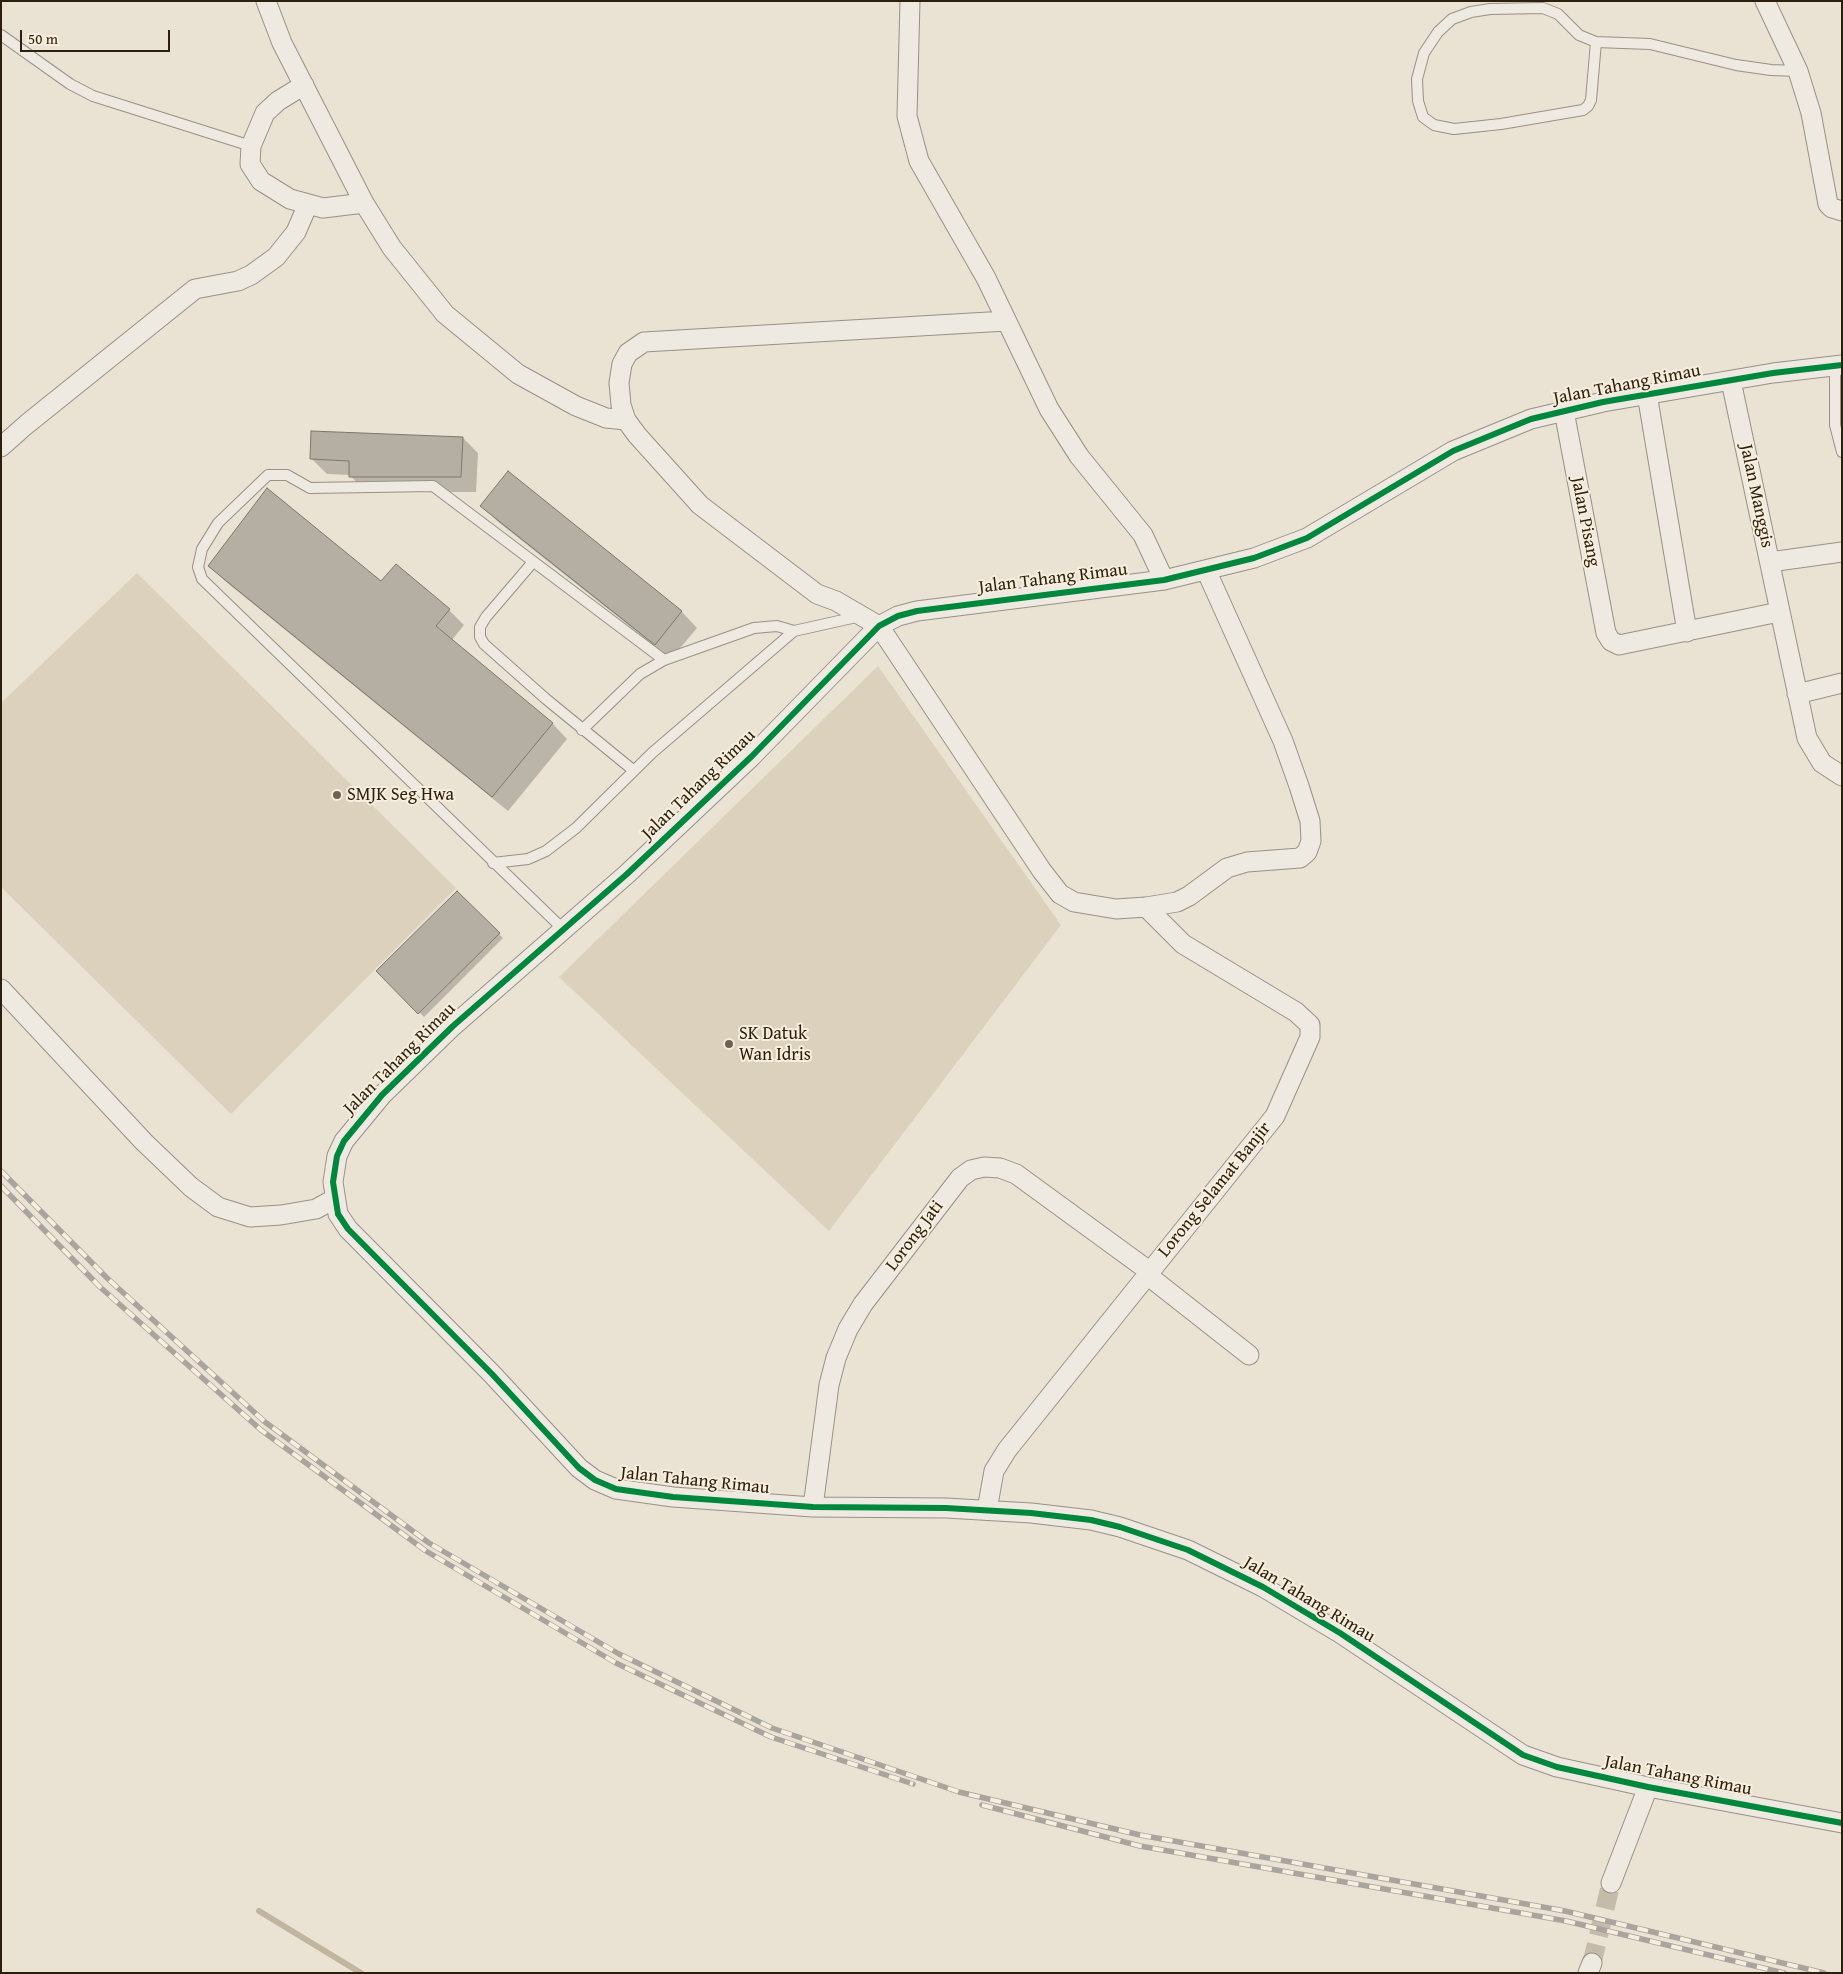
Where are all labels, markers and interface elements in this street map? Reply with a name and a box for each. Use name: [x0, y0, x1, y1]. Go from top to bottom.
scale bar: [22, 20, 172, 52]
text: 50 m: [28, 28, 58, 49]
street label: Jalan Tahang Rimau: [1551, 360, 1703, 410]
street label: Jalan Manggis: [1734, 442, 1778, 550]
street label: Jalan Pisang: [1566, 475, 1604, 569]
street label: Jalan Tahang Rimau: [977, 559, 1129, 599]
street label: Jalan Tahang Rimau: [638, 725, 760, 845]
place label: SMJK Seg Hwa: [347, 784, 454, 806]
marker: SMJK Seg Hwa: [331, 789, 343, 801]
street label: Jalan Tahang Rimau: [339, 998, 461, 1120]
place label: SK Datuk Wan Idris: [739, 1023, 811, 1066]
marker: SK Datuk Wan Idris: [723, 1038, 735, 1050]
street label: Lorong Selamat Banjir: [1154, 1118, 1276, 1262]
street label: Lorong Jati: [881, 1196, 949, 1276]
street label: Jalan Tahang Rimau: [619, 1462, 771, 1500]
street label: Jalan Tahang Rimau: [1239, 1552, 1379, 1648]
street label: Jalan Tahang Rimau: [1602, 1751, 1754, 1801]

